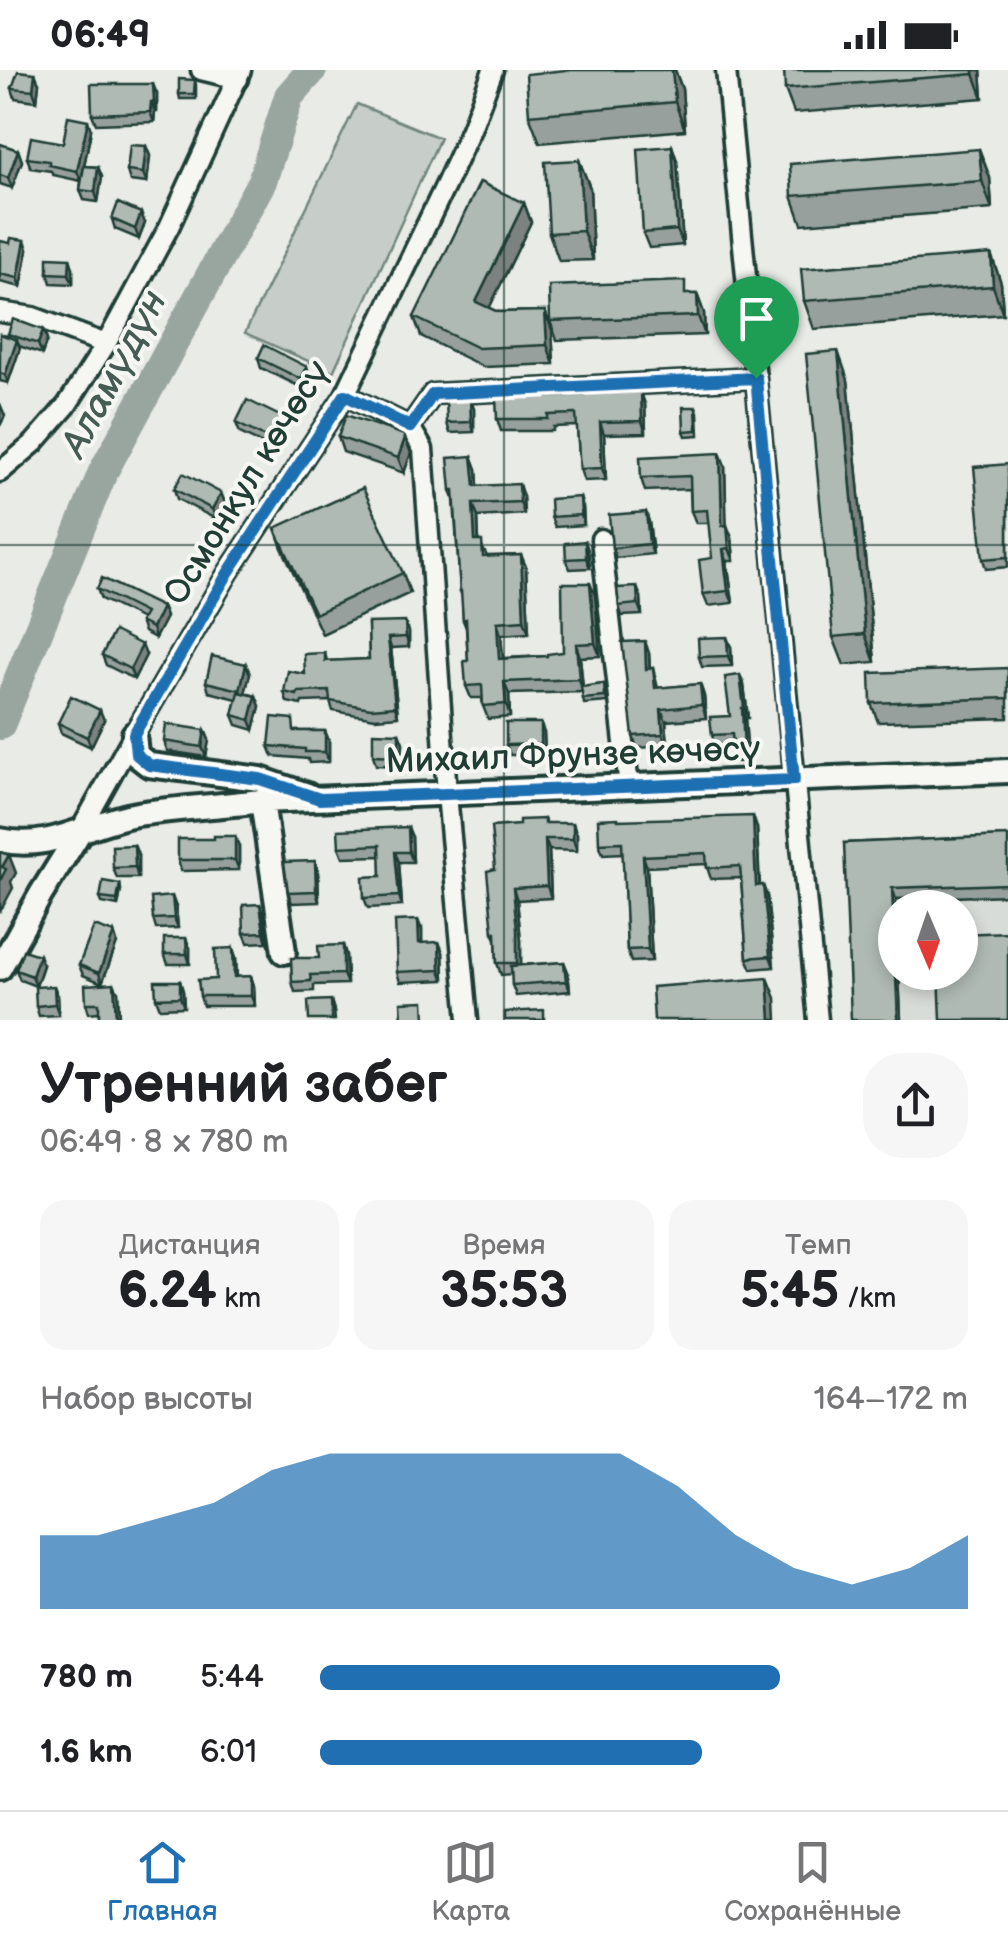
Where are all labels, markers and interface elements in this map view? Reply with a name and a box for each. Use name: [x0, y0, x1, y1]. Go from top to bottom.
text: 06:49: [50, 13, 150, 58]
pin: [714, 276, 799, 379]
water label: Аламүдүн: [51, 283, 177, 466]
icon: arrive: [729, 291, 784, 346]
street label: Осмонкул көчөсү: [155, 352, 340, 613]
street label: Михаил Фрунзе көчөсү: [385, 727, 762, 784]
north arrow: [878, 890, 978, 990]
map controls: [878, 890, 978, 990]
text: Утренний забег: [40, 1052, 448, 1119]
button: share: [863, 1053, 968, 1158]
text: 06:49 · 8 × 780 m: [40, 1123, 288, 1162]
text: Дистанция: [119, 1229, 261, 1262]
text: Время: [462, 1229, 546, 1262]
text: Темп: [785, 1229, 852, 1262]
text: 6.24: [118, 1262, 217, 1322]
text: 35:53: [440, 1262, 568, 1322]
text: 5:45: [740, 1262, 839, 1322]
text: km: [217, 1282, 261, 1315]
text: /km: [839, 1282, 896, 1315]
text: Набор высоты: [40, 1380, 253, 1419]
text: 164–172 m: [813, 1380, 968, 1419]
text: 780 m: [40, 1658, 133, 1697]
text: 5:44: [200, 1658, 264, 1697]
text: 1.6 km: [40, 1733, 133, 1772]
text: 6:01: [200, 1733, 257, 1772]
tab: Главная: [107, 1835, 217, 1928]
tab: Карта: [431, 1835, 510, 1928]
tab: Сохранённые: [724, 1835, 901, 1928]

